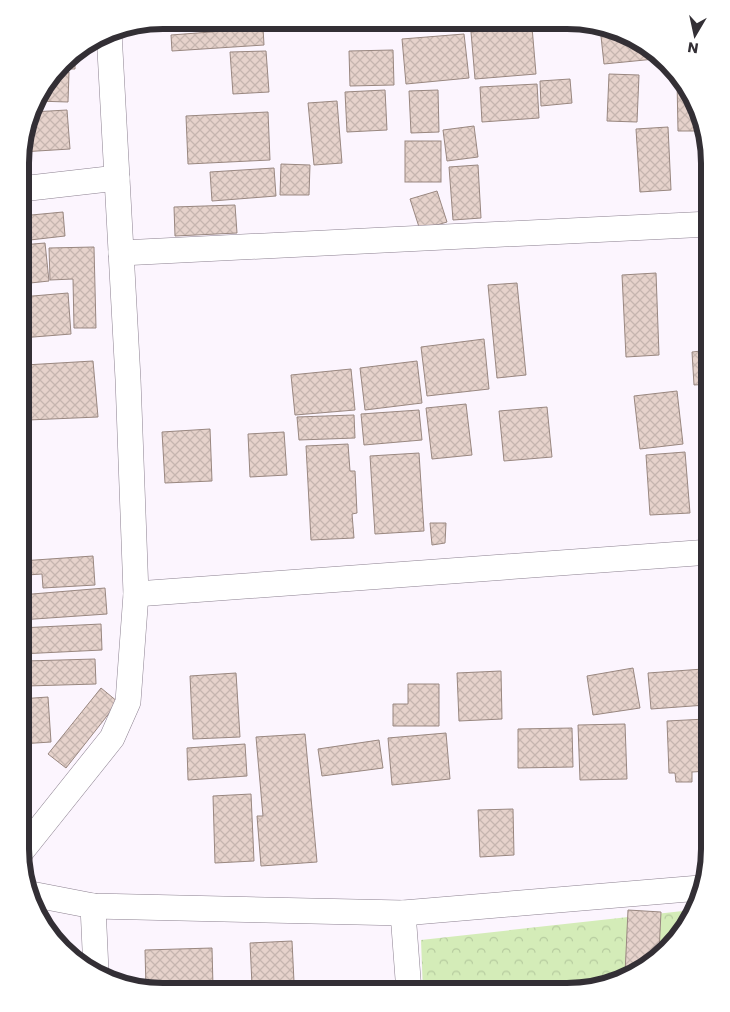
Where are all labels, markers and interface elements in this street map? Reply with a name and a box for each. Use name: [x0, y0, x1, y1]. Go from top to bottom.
north arrow: [670, 10, 720, 60]
text: N: [686, 37, 700, 59]

